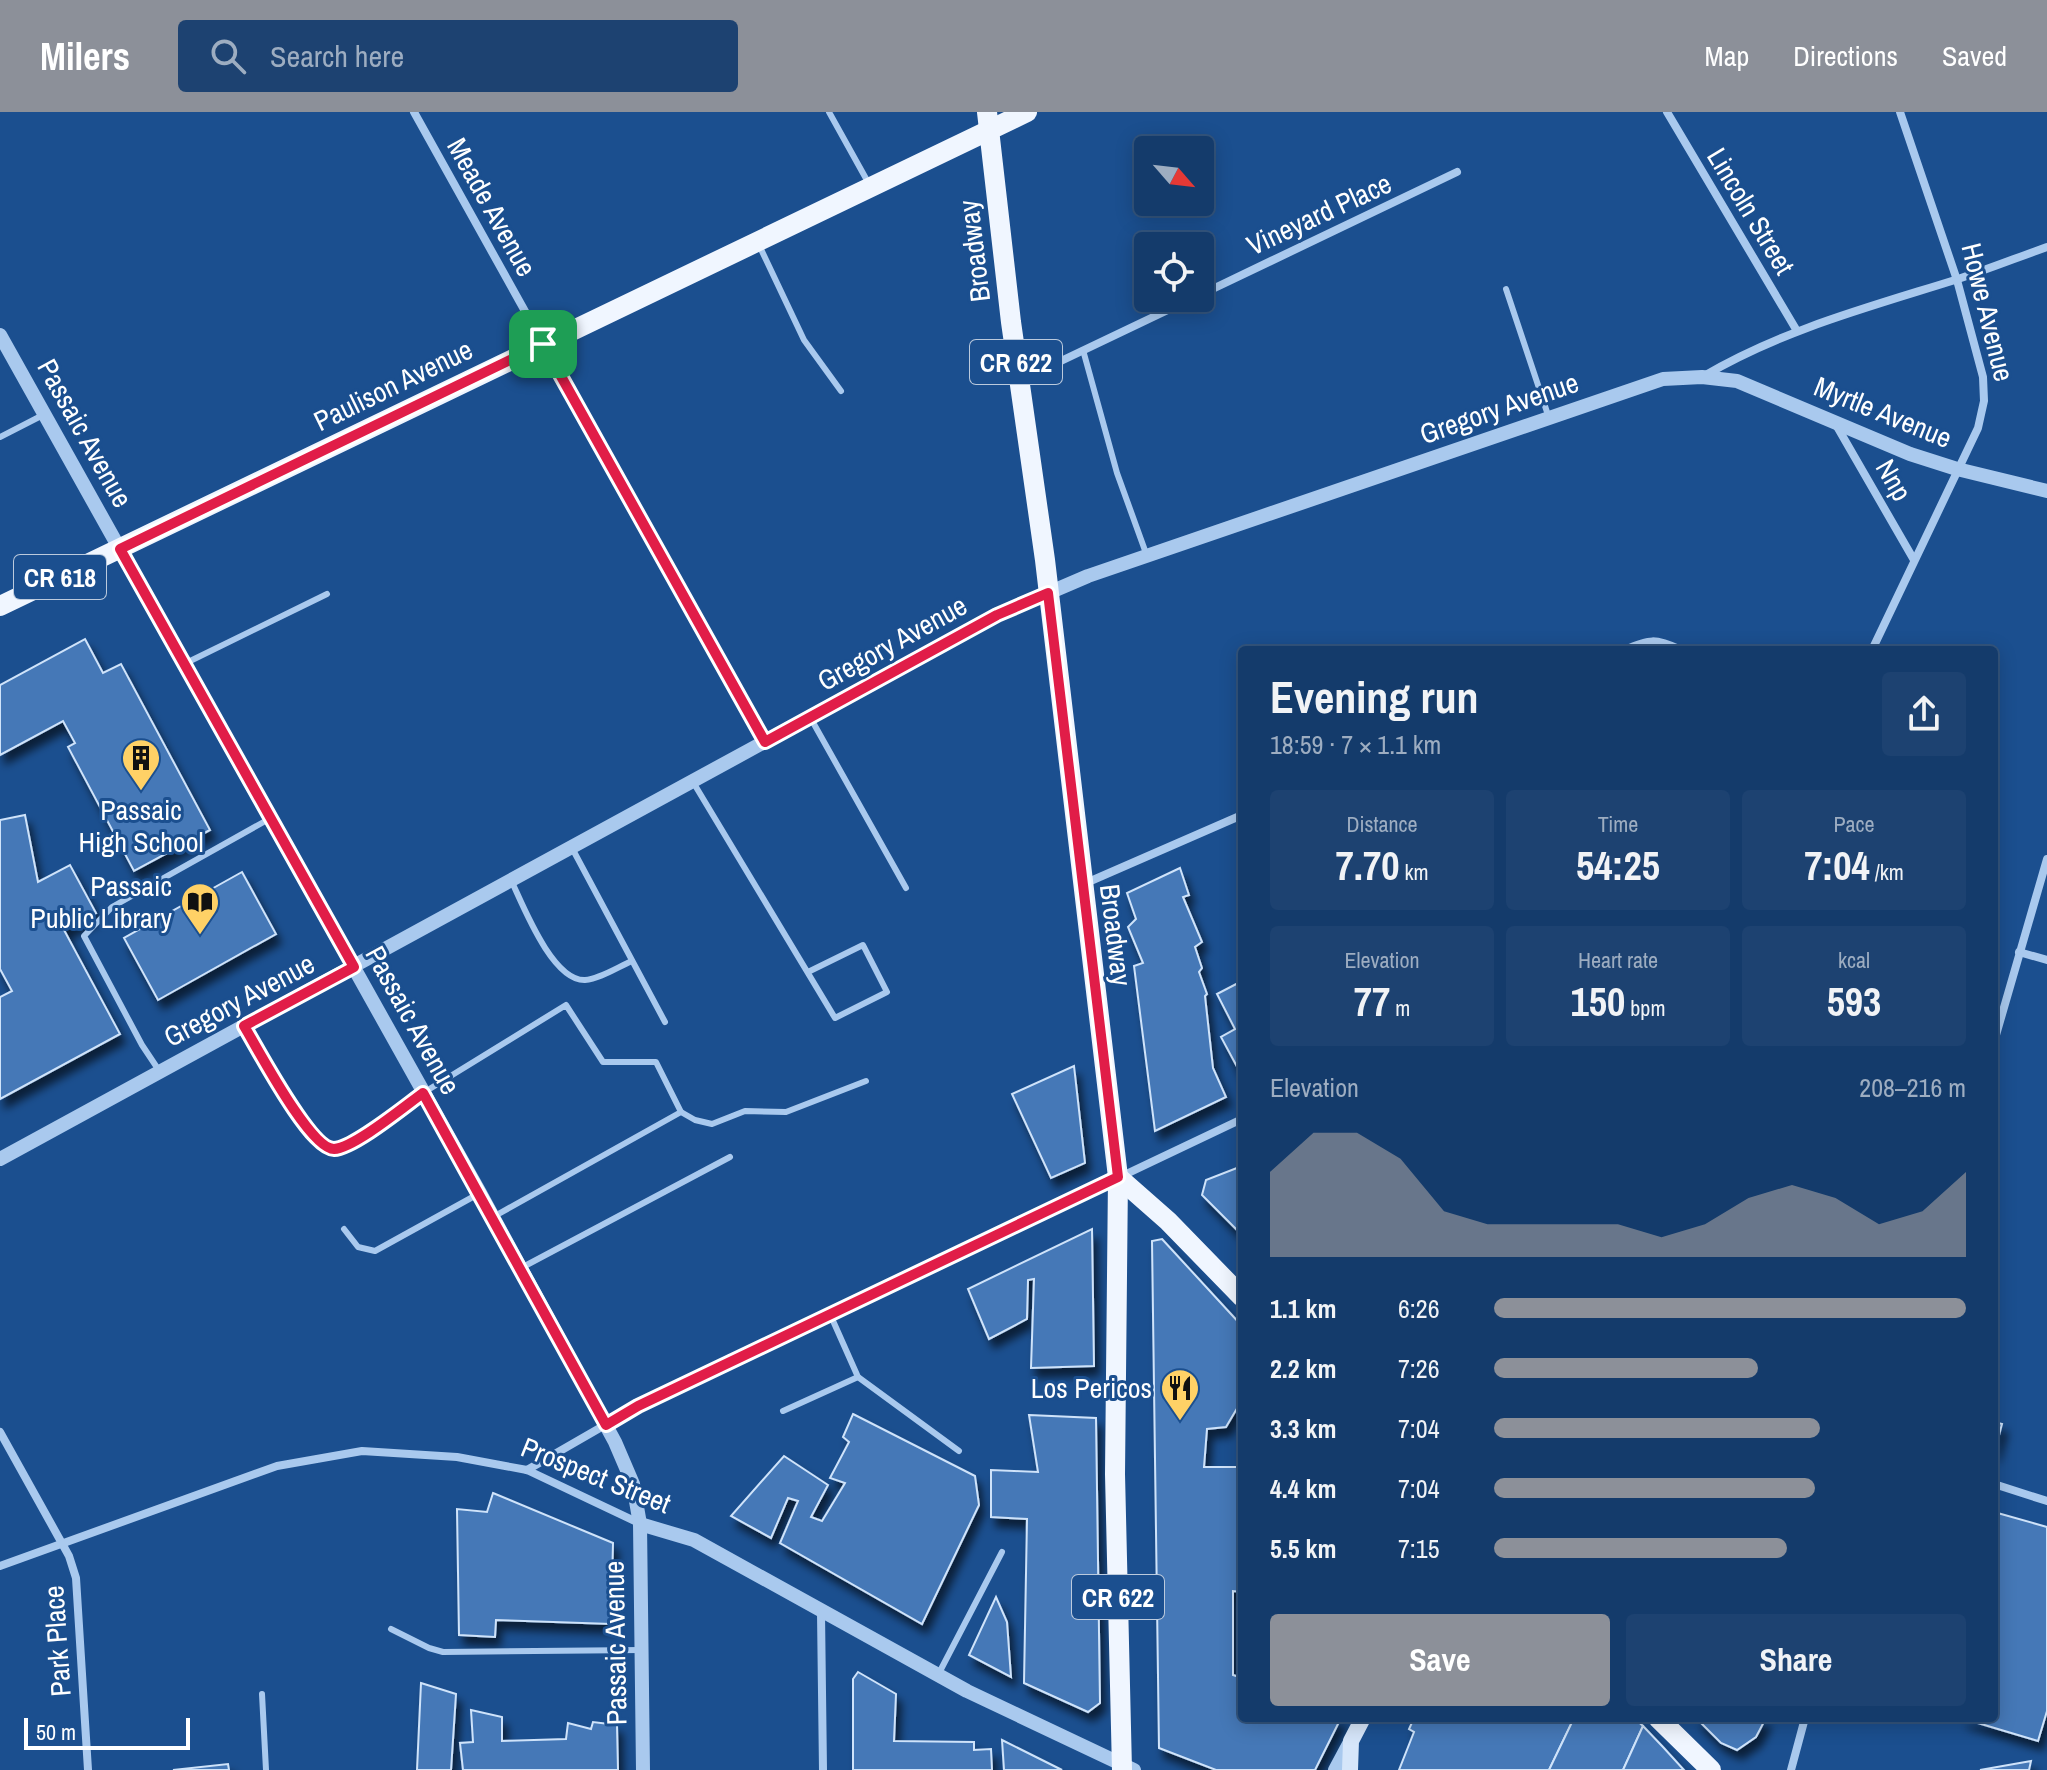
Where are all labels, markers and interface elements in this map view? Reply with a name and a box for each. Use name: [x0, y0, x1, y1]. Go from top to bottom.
search box: [178, 20, 738, 92]
text: Milers: [40, 31, 130, 82]
icon: search: [206, 34, 250, 78]
text: Search here: [270, 36, 404, 76]
text: Map: [1705, 37, 1749, 75]
text: Directions: [1793, 37, 1898, 75]
text: Saved: [1942, 37, 2007, 75]
street label: Meade Avenue: [438, 131, 546, 283]
north arrow: [1134, 136, 1214, 216]
map controls: [1134, 136, 1214, 312]
street label: Lincoln Street: [1698, 140, 1804, 282]
street label: Vineyard Place: [1241, 164, 1397, 264]
street label: Broadway: [949, 198, 999, 304]
button: locate: [1134, 232, 1214, 312]
street label: Howe Avenue: [1952, 239, 2024, 385]
pin: [509, 310, 577, 378]
icon: arrive: [521, 322, 565, 366]
street label: Paulison Avenue: [307, 330, 479, 440]
road number: CR 622: [970, 340, 1062, 384]
street label: Passaic Avenue: [29, 352, 141, 514]
street label: Gregory Avenue: [1415, 363, 1583, 453]
street label: Myrtle Avenue: [1809, 367, 1957, 457]
street label: Nnp: [1867, 452, 1921, 508]
road number: CR 618: [14, 555, 106, 599]
street label: Gregory Avenue: [810, 586, 974, 700]
text: Evening run: [1270, 667, 1479, 727]
button: share: [1882, 672, 1966, 756]
text: 18:59 · 7 × 1.1 km: [1270, 727, 1441, 762]
building icon: Passaic High School: [120, 737, 162, 792]
place label: Passaic High School: [78, 791, 204, 861]
text: Distance: [1346, 809, 1418, 839]
text: Time: [1598, 809, 1638, 839]
text: Pace: [1833, 809, 1875, 839]
text: 7.70: [1336, 839, 1399, 892]
text: 54:25: [1576, 839, 1660, 892]
text: 7:04: [1804, 839, 1870, 892]
text: km: [1399, 857, 1428, 887]
text: /km: [1870, 857, 1904, 887]
place label: Passaic Public Library: [30, 867, 173, 937]
library icon: Passaic Public Library: [179, 881, 221, 936]
street label: Broadway: [1091, 882, 1141, 988]
street label: Passaic Avenue: [357, 939, 469, 1101]
street label: Gregory Avenue: [157, 944, 321, 1056]
text: Elevation: [1344, 945, 1420, 975]
text: Heart rate: [1578, 945, 1658, 975]
text: kcal: [1838, 945, 1870, 975]
text: 77: [1354, 975, 1390, 1028]
text: 150: [1571, 975, 1625, 1028]
text: 593: [1827, 975, 1881, 1028]
text: m: [1390, 993, 1410, 1023]
text: bpm: [1625, 993, 1665, 1023]
text: Elevation: [1270, 1070, 1359, 1105]
text: 208–216 m: [1859, 1070, 1966, 1105]
text: 1.1 km: [1270, 1291, 1336, 1326]
text: 6:26: [1398, 1291, 1440, 1326]
text: 2.2 km: [1270, 1351, 1336, 1386]
text: 7:26: [1398, 1351, 1440, 1386]
restaurant icon: Los Pericos: [1159, 1367, 1201, 1422]
place label: Los Pericos: [1031, 1369, 1152, 1407]
text: 3.3 km: [1270, 1411, 1336, 1446]
text: 7:04: [1398, 1411, 1440, 1446]
street label: Prospect Street: [516, 1428, 676, 1522]
text: 4.4 km: [1270, 1471, 1336, 1506]
text: 7:04: [1398, 1471, 1440, 1506]
text: 5.5 km: [1270, 1531, 1336, 1566]
text: 7:15: [1398, 1531, 1440, 1566]
street label: Passaic Avenue: [595, 1561, 635, 1725]
road number: CR 622: [1072, 1575, 1164, 1619]
street label: Park Place: [34, 1584, 80, 1698]
button: Save: [1270, 1614, 1610, 1706]
button: Share: [1626, 1614, 1966, 1706]
scale bar: [24, 1714, 190, 1750]
text: 50 m: [36, 1717, 76, 1747]

